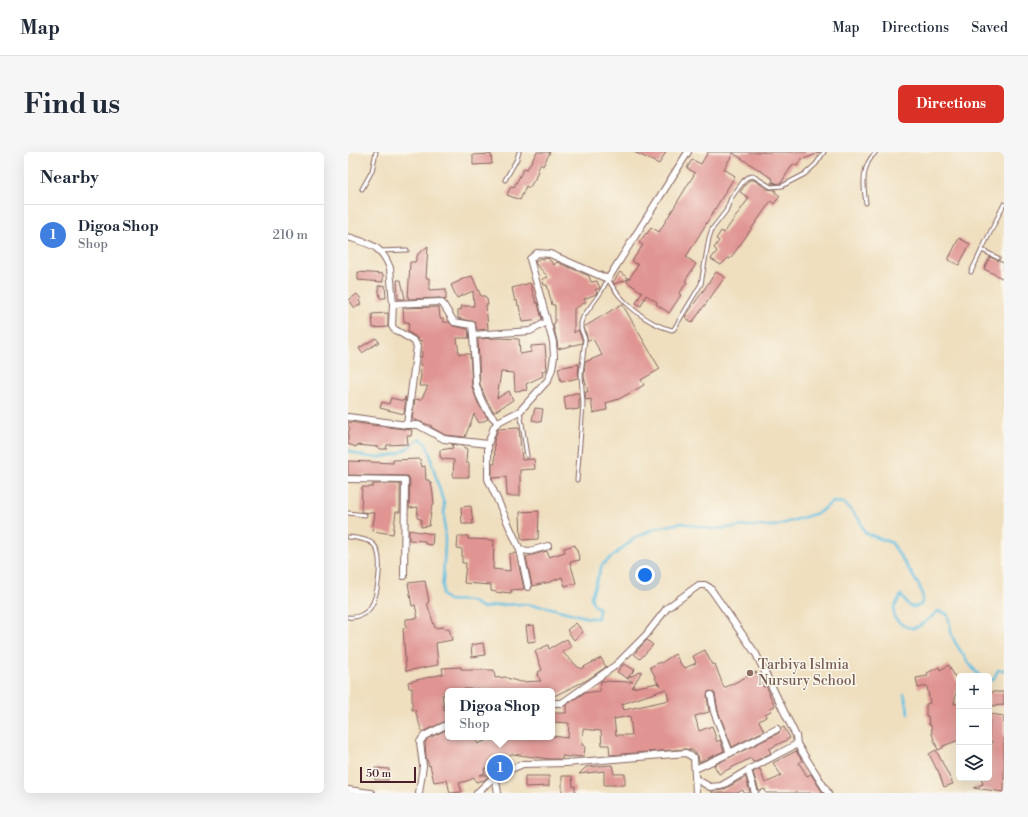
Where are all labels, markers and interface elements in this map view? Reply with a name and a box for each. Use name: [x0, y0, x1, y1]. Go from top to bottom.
text: Map: [20, 16, 60, 40]
text: Map: [832, 19, 860, 37]
text: Directions: [882, 19, 949, 37]
text: Saved: [971, 19, 1008, 37]
button: Directions: [898, 85, 1004, 123]
text: Find us: [24, 87, 120, 122]
text: Nearby: [40, 167, 99, 189]
text: Digoa Shop: [78, 217, 159, 236]
text: 1: [50, 227, 56, 243]
text: 210 m: [273, 227, 308, 243]
text: Shop: [78, 236, 108, 252]
your location: [635, 565, 655, 585]
place label: Tarbiya Islmia Nursury School: [758, 656, 856, 690]
marker: Tarbiya Islmia Nursury School: [745, 668, 755, 678]
map controls: [956, 673, 992, 781]
button: +: [956, 673, 992, 709]
popup: [445, 688, 555, 740]
text: Digoa Shop: [460, 697, 540, 716]
button: −: [956, 709, 992, 745]
text: Shop: [460, 716, 490, 732]
button: layers: [956, 745, 992, 781]
pin: 1: [487, 753, 513, 783]
scale bar: [360, 765, 416, 784]
text: 50 m: [366, 767, 391, 781]

